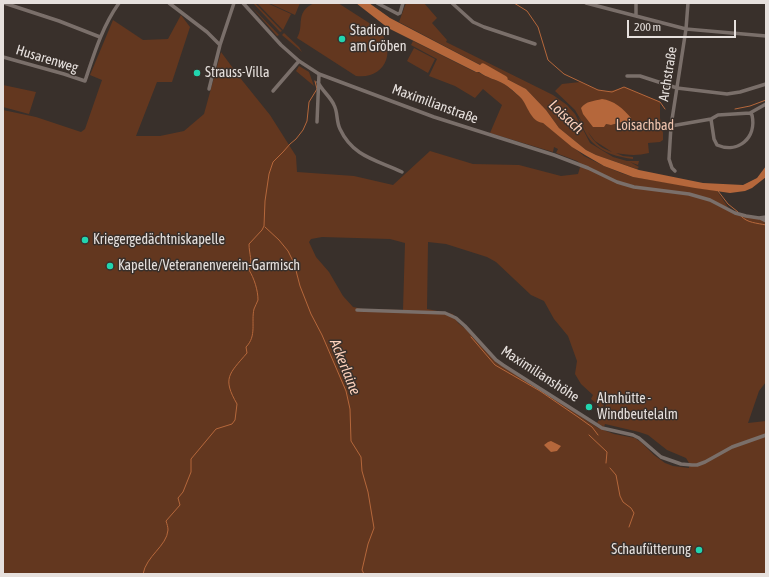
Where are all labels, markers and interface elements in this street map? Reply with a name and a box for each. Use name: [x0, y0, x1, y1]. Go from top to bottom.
scale bar: [629, 12, 738, 38]
text: 200 m: [634, 20, 661, 34]
place label: Stadion am Gröben: [350, 23, 406, 56]
marker: Stadion am Gröben: [337, 34, 347, 44]
street label: Husarenweg: [14, 42, 80, 76]
street label: Archstraße: [655, 45, 681, 103]
place label: Strauss-Villa: [205, 65, 269, 81]
marker: Strauss-Villa: [192, 68, 202, 78]
street label: Maximilianstraße: [390, 81, 480, 127]
water label: Loisach: [545, 96, 587, 138]
park label: Loisachbad: [616, 118, 674, 134]
place label: Kriegergedächtniskapelle: [93, 232, 225, 248]
marker: Kriegergedächtniskapelle: [80, 235, 90, 245]
place label: Kapelle/Veteranenverein-Garmisch: [118, 258, 300, 274]
marker: Kapelle/Veteranenverein-Garmisch: [105, 261, 115, 271]
water label: Ackerlaine: [326, 336, 364, 398]
street label: Maximilianshöhe: [498, 343, 582, 405]
place label: Almhütte - Windbeutelalm: [597, 391, 678, 424]
marker: Almhütte - Windbeutelalm: [584, 402, 594, 412]
place label: Schaufütterung: [611, 542, 691, 558]
marker: Schaufütterung: [694, 545, 704, 555]

